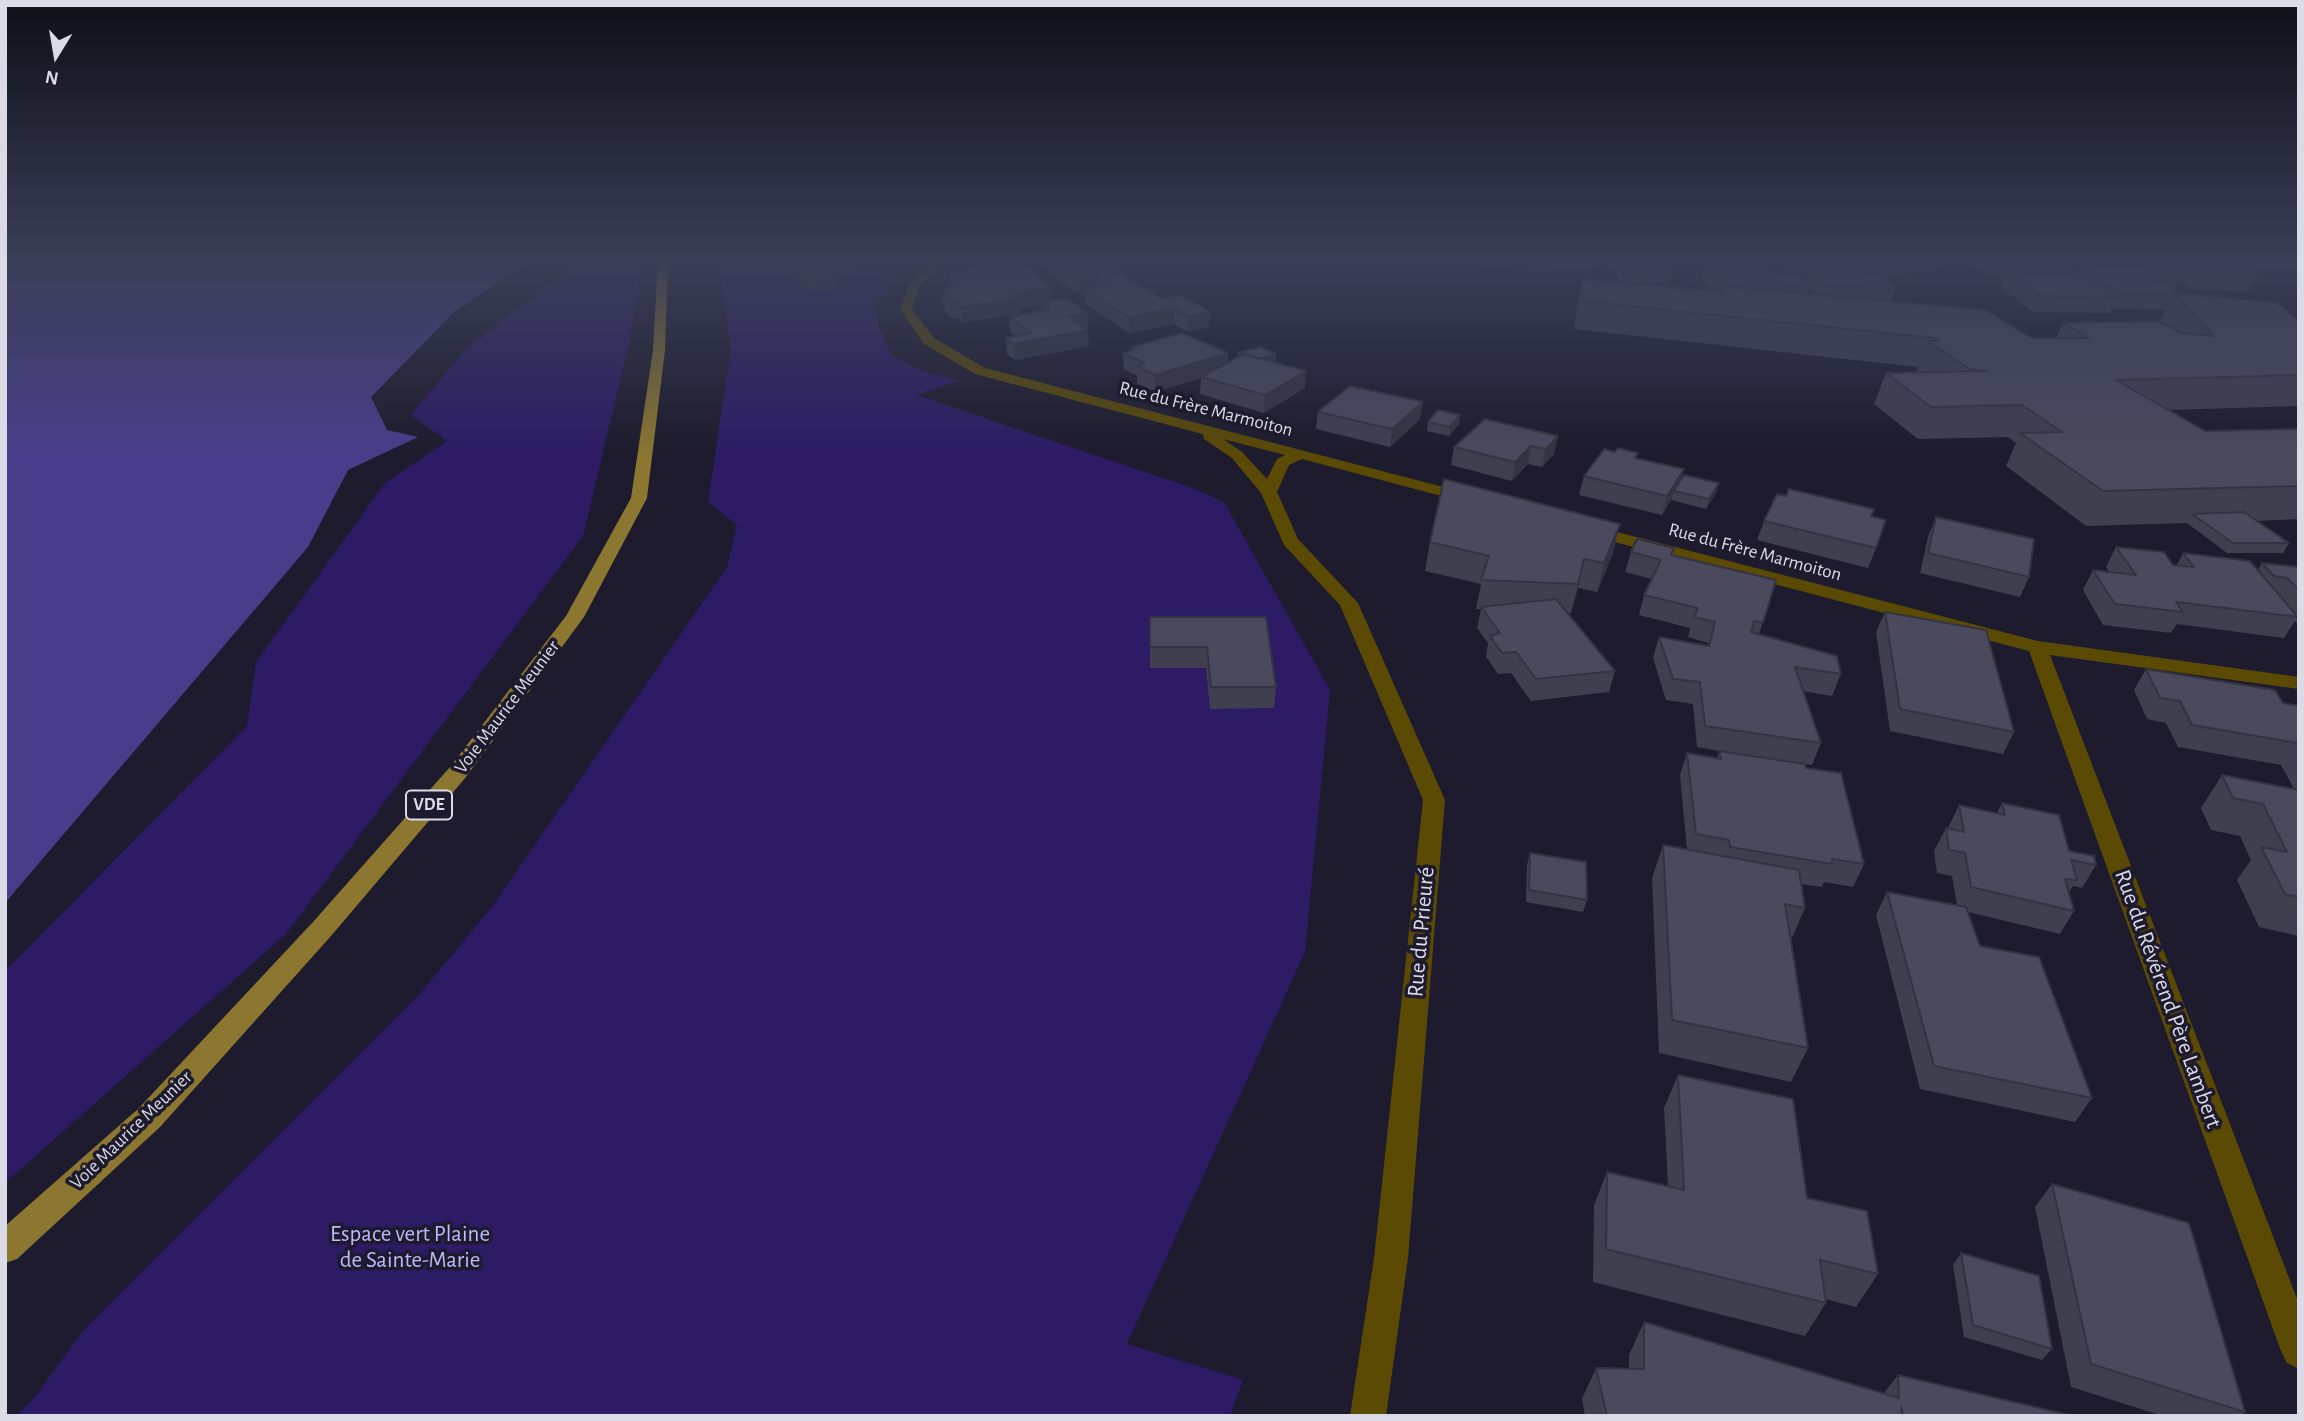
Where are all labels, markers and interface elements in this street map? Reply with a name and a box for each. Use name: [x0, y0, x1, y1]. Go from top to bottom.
north arrow: [21, 21, 91, 91]
text: N: [44, 67, 60, 88]
street label: Rue du Frère Marmoiton: [1117, 376, 1295, 442]
street label: Rue du Frère Marmoiton: [1666, 518, 1844, 586]
street label: Voie Maurice Meunier: [449, 636, 565, 778]
road number: VDE: [406, 790, 452, 820]
street label: Rue du Prieuré: [1402, 866, 1440, 998]
street label: Rue du Révérend Père Lambert: [2108, 866, 2228, 1132]
street label: Voie Maurice Meunier: [65, 1066, 197, 1194]
park label: Espace vert Plaine de Sainte-Marie: [330, 1220, 490, 1274]

